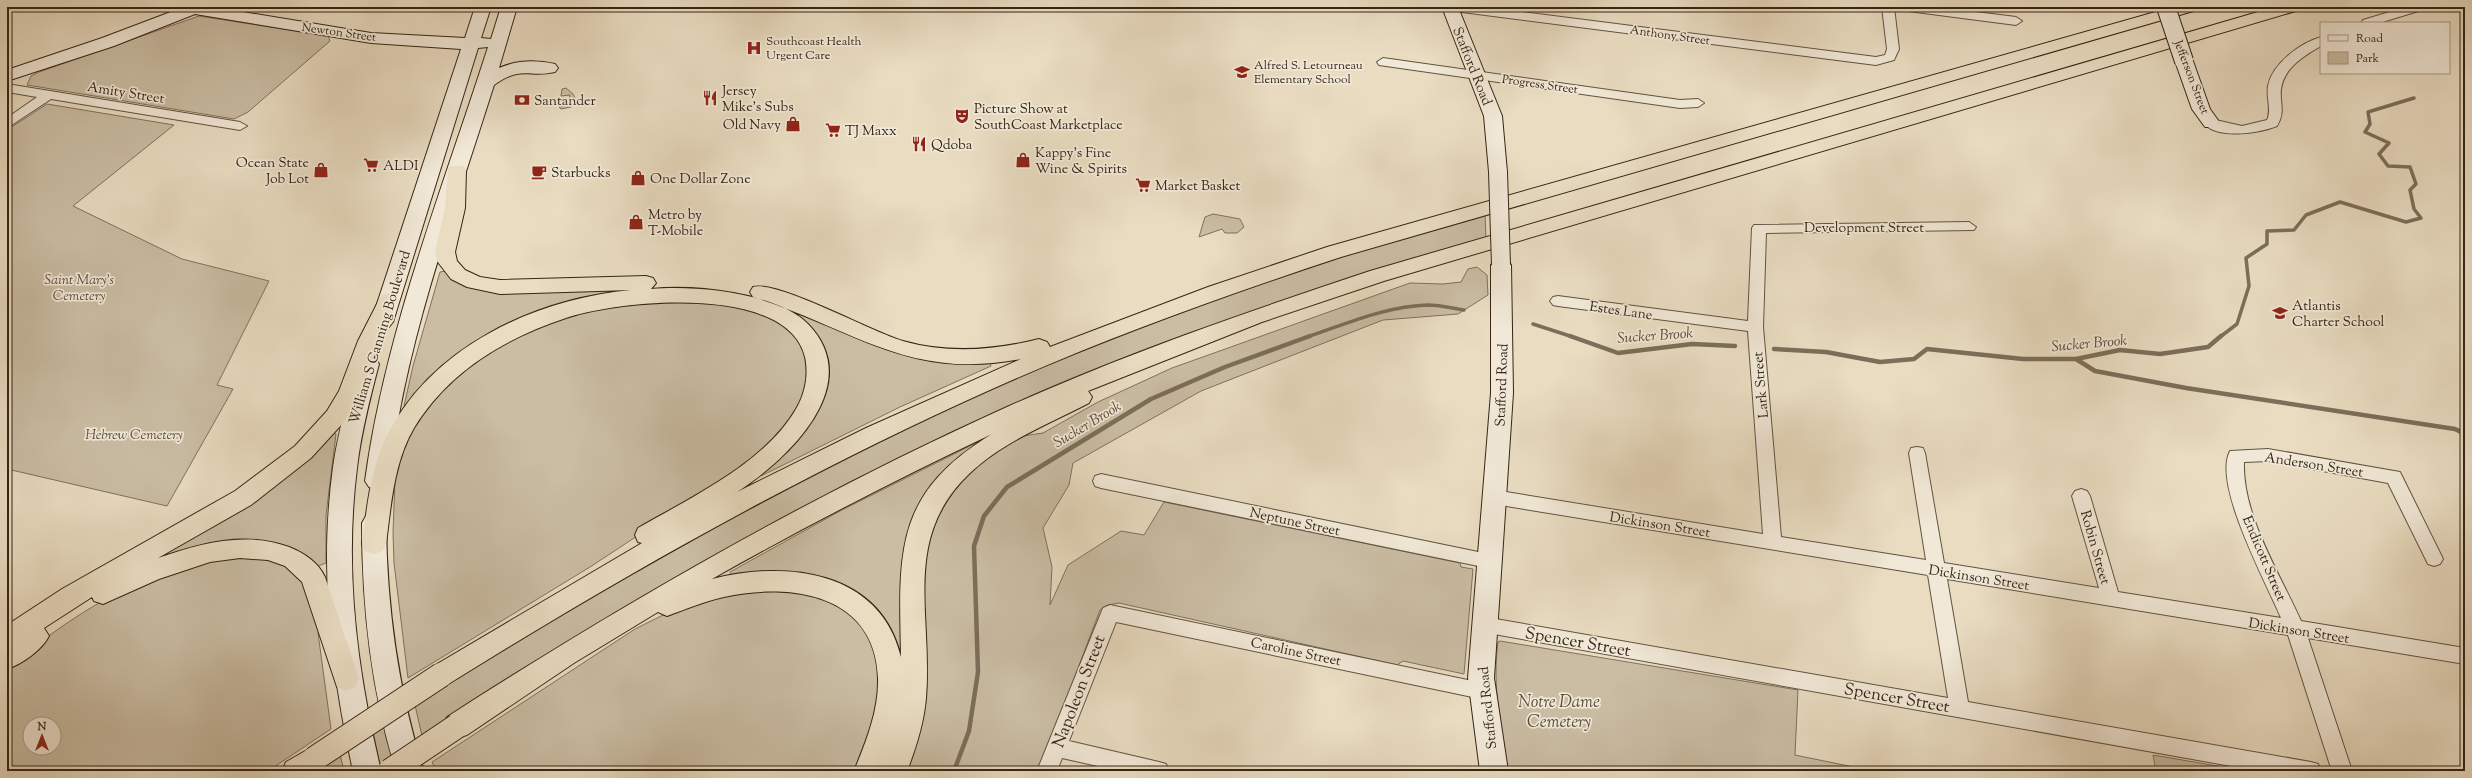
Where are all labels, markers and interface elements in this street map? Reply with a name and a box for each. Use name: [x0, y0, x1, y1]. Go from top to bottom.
street label: Newton Street: [300, 19, 377, 47]
street label: Anthony Street: [1629, 21, 1711, 51]
legend: [2320, 22, 2450, 74]
street label: Stafford Road: [1446, 24, 1496, 109]
text: Road: [2356, 30, 2383, 48]
place label: Southcoast Health Urgent Care: [766, 33, 862, 65]
street label: Jefferson Street: [2168, 37, 2213, 117]
hospital icon: Southcoast Health Urgent Care: [745, 39, 763, 57]
text: Park: [2356, 50, 2379, 68]
place label: Alfred S. Letourneau Elementary School: [1254, 57, 1363, 89]
school or university icon: Alfred S. Letourneau Elementary School: [1233, 63, 1251, 81]
street label: Progress Street: [1501, 71, 1579, 99]
street label: Amity Street: [86, 78, 166, 110]
place label: Jersey Mike's Subs: [721, 82, 794, 118]
restaurant icon: Jersey Mike's Subs: [701, 89, 719, 107]
bank icon: Santander: [513, 91, 531, 109]
place label: Santander: [534, 92, 597, 112]
place label: Picture Show at SouthCoast Marketplace: [974, 100, 1123, 136]
theatre icon: Picture Show at SouthCoast Marketplace: [953, 107, 971, 125]
shop icon: Old Navy: [784, 115, 802, 133]
place label: Old Navy: [723, 116, 781, 136]
supermarket icon: TJ Maxx: [824, 121, 842, 139]
place label: TJ Maxx: [845, 122, 897, 142]
restaurant icon: Qdoba: [910, 135, 928, 153]
place label: Qdoba: [931, 136, 973, 156]
place label: Kappy's Fine Wine & Spirits: [1035, 144, 1127, 180]
shop icon: Kappy's Fine Wine & Spirits: [1014, 151, 1032, 169]
place label: Ocean State Job Lot: [236, 154, 309, 190]
supermarket icon: ALDI: [362, 156, 380, 174]
place label: ALDI: [383, 157, 419, 177]
shop icon: Ocean State Job Lot: [312, 161, 330, 179]
cafe icon: Starbucks: [530, 163, 548, 181]
place label: Starbucks: [551, 164, 611, 184]
shop icon: One Dollar Zone: [629, 169, 647, 187]
place label: One Dollar Zone: [650, 170, 751, 190]
supermarket icon: Market Basket: [1134, 176, 1152, 194]
place label: Market Basket: [1155, 177, 1240, 197]
place label: Metro by T-Mobile: [648, 206, 703, 242]
shop icon: Metro by T-Mobile: [627, 213, 645, 231]
street label: Development Street: [1804, 219, 1924, 239]
street label: William S Canning Boulevard: [345, 248, 417, 427]
park label: Saint Mary's Cemetery: [44, 271, 114, 307]
place label: Atlantis Charter School: [2292, 297, 2384, 333]
street label: Estes Lane: [1588, 298, 1653, 326]
school or university icon: Atlantis Charter School: [2271, 304, 2289, 322]
water label: Sucker Brook: [1617, 323, 1694, 350]
water label: Sucker Brook: [2050, 331, 2128, 358]
street label: Stafford Road: [1492, 343, 1514, 427]
street label: Lark Street: [1749, 351, 1775, 419]
water label: Sucker Brook: [1050, 397, 1126, 454]
park label: Hebrew Cemetery: [85, 426, 183, 446]
street label: Anderson Street: [2263, 448, 2365, 484]
street label: Neptune Street: [1248, 504, 1342, 542]
street label: Dickinson Street: [1608, 508, 1712, 544]
street label: Robin Street: [2074, 508, 2114, 587]
street label: Endicott Street: [2236, 513, 2290, 605]
street label: Dickinson Street: [1927, 561, 2031, 597]
street label: Dickinson Street: [2247, 614, 2351, 650]
street label: Spencer Street: [1523, 622, 1633, 664]
street label: Napoleon Street: [1047, 632, 1112, 752]
street label: Caroline Street: [1249, 634, 1343, 672]
street label: Stafford Road: [1475, 665, 1503, 750]
street label: Spencer Street: [1842, 678, 1952, 720]
park label: Notre Dame Cemetery: [1518, 691, 1600, 735]
north arrow: [22, 716, 62, 756]
text: N: [37, 719, 47, 735]

